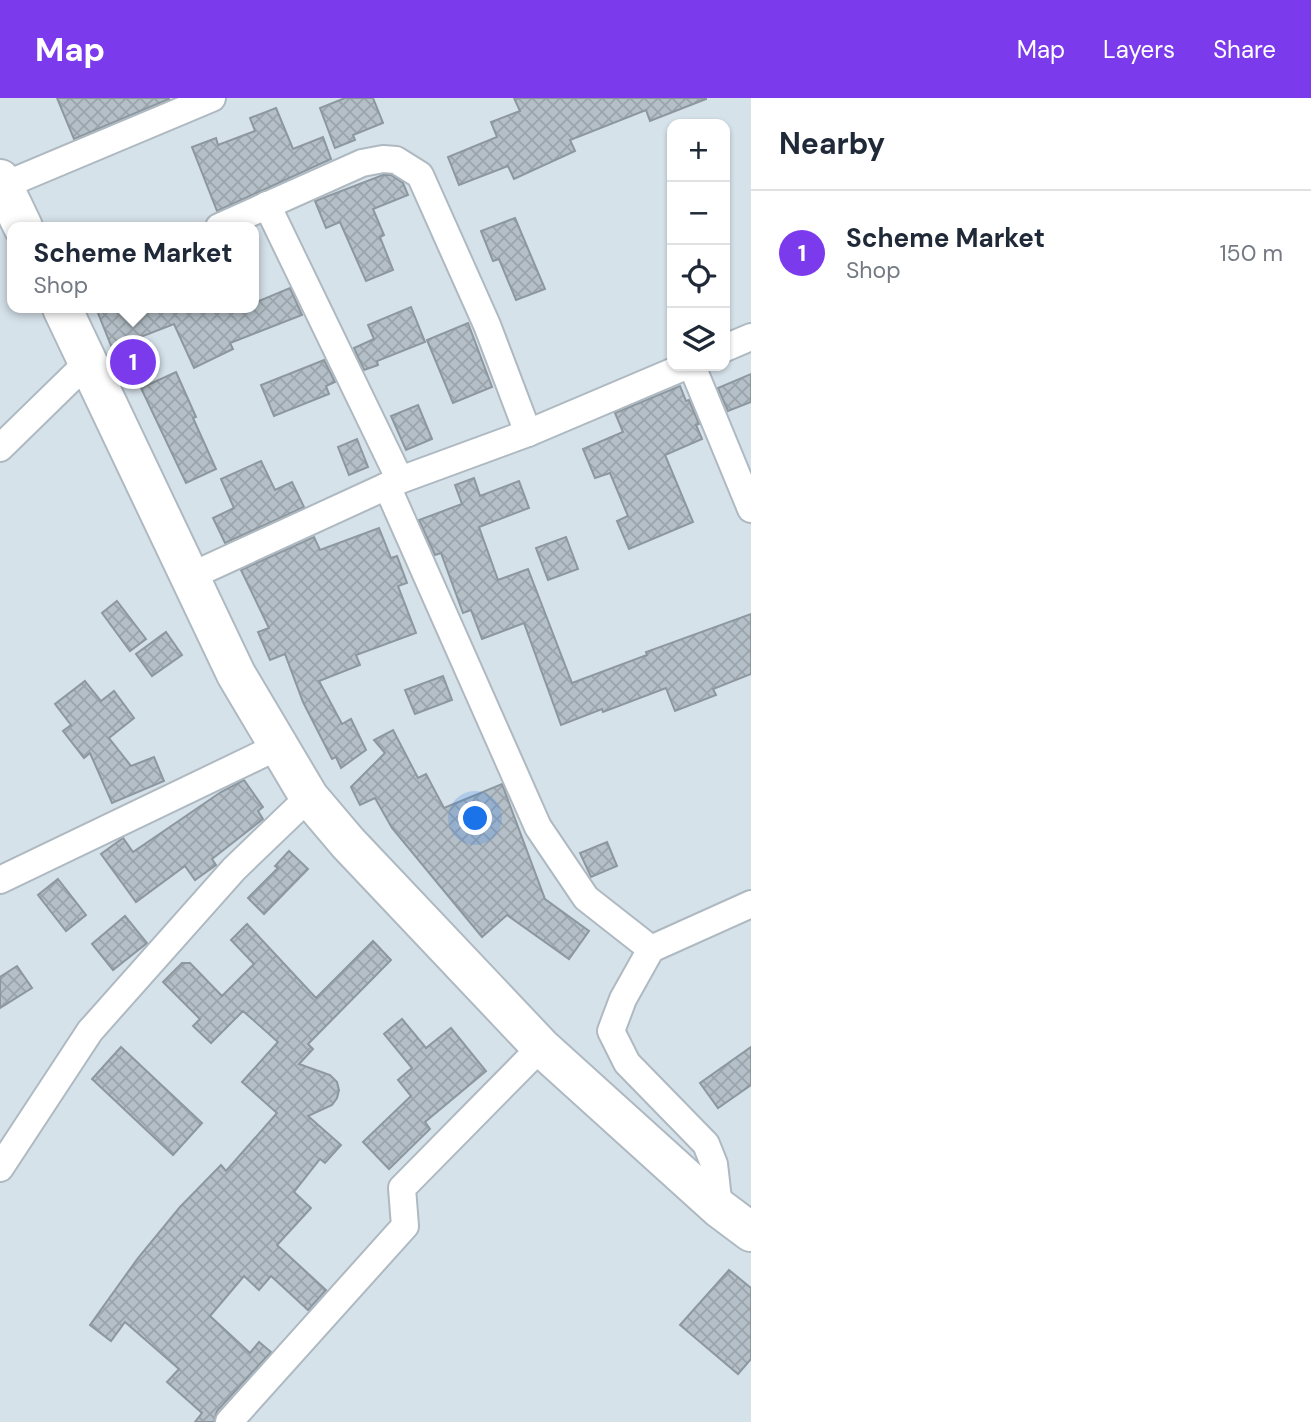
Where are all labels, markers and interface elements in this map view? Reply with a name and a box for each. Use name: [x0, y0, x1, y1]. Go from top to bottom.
text: Map: [35, 28, 105, 71]
text: Map: [1017, 34, 1065, 65]
text: Layers: [1103, 34, 1175, 65]
text: Share: [1213, 34, 1276, 65]
map controls: [667, 119, 730, 371]
button: +: [667, 119, 730, 182]
text: Nearby: [779, 124, 885, 163]
button: −: [667, 182, 730, 245]
text: Scheme Market: [846, 221, 1045, 255]
popup: [7, 222, 259, 313]
text: Scheme Market: [33, 236, 233, 270]
text: 1: [798, 238, 806, 268]
text: 150 m: [1219, 238, 1283, 268]
button: locate: [667, 245, 730, 308]
text: Shop: [846, 255, 901, 285]
text: Shop: [33, 270, 88, 300]
button: layers: [667, 308, 730, 371]
pin: 1: [110, 336, 156, 388]
your location: [458, 801, 492, 835]

